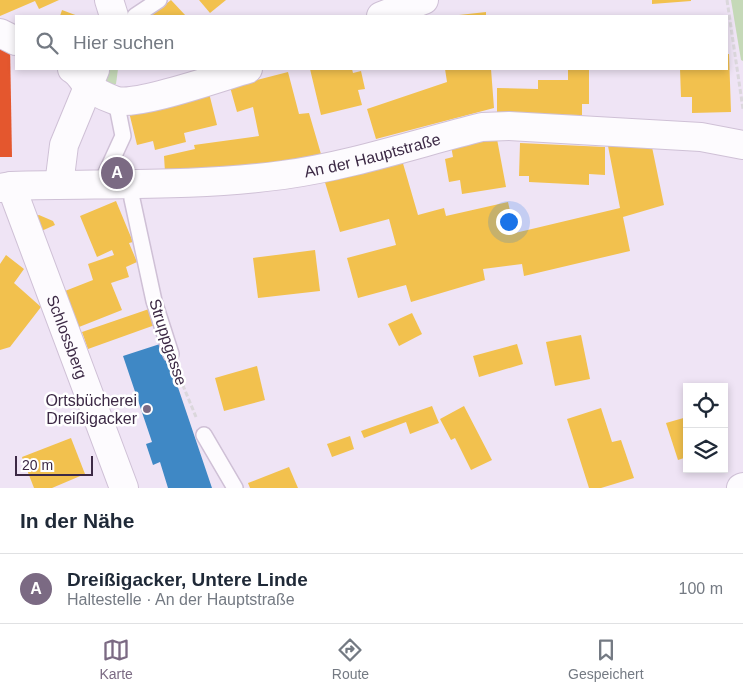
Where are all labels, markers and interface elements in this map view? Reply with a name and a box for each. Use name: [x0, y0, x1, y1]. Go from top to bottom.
search box: [15, 15, 728, 70]
icon: search: [33, 29, 61, 57]
text: Hier suchen: [73, 32, 174, 53]
street label: An der Hauptstraße: [303, 130, 442, 180]
pin: A: [101, 154, 133, 192]
your location: [496, 209, 522, 235]
street label: Schlossberg: [44, 293, 91, 381]
street label: Struppgasse: [146, 297, 190, 387]
map controls: [683, 383, 728, 473]
button: locate: [683, 383, 728, 428]
place label: Ortsbücherei Dreißigacker: [45, 392, 138, 427]
marker: Ortsbücherei Dreißigacker: [141, 403, 153, 415]
button: layers: [683, 428, 728, 473]
scale bar: [15, 453, 92, 476]
text: 20 m: [22, 457, 53, 473]
text: In der Nähe: [20, 509, 134, 532]
text: Dreißigacker, Untere Linde: [67, 569, 308, 590]
text: A: [30, 580, 42, 597]
text: 100 m: [679, 580, 723, 597]
text: Haltestelle · An der Hauptstraße: [67, 591, 295, 608]
tab: Karte: [99, 636, 133, 682]
tab: Route: [332, 636, 369, 682]
tab: Gespeichert: [568, 636, 644, 682]

